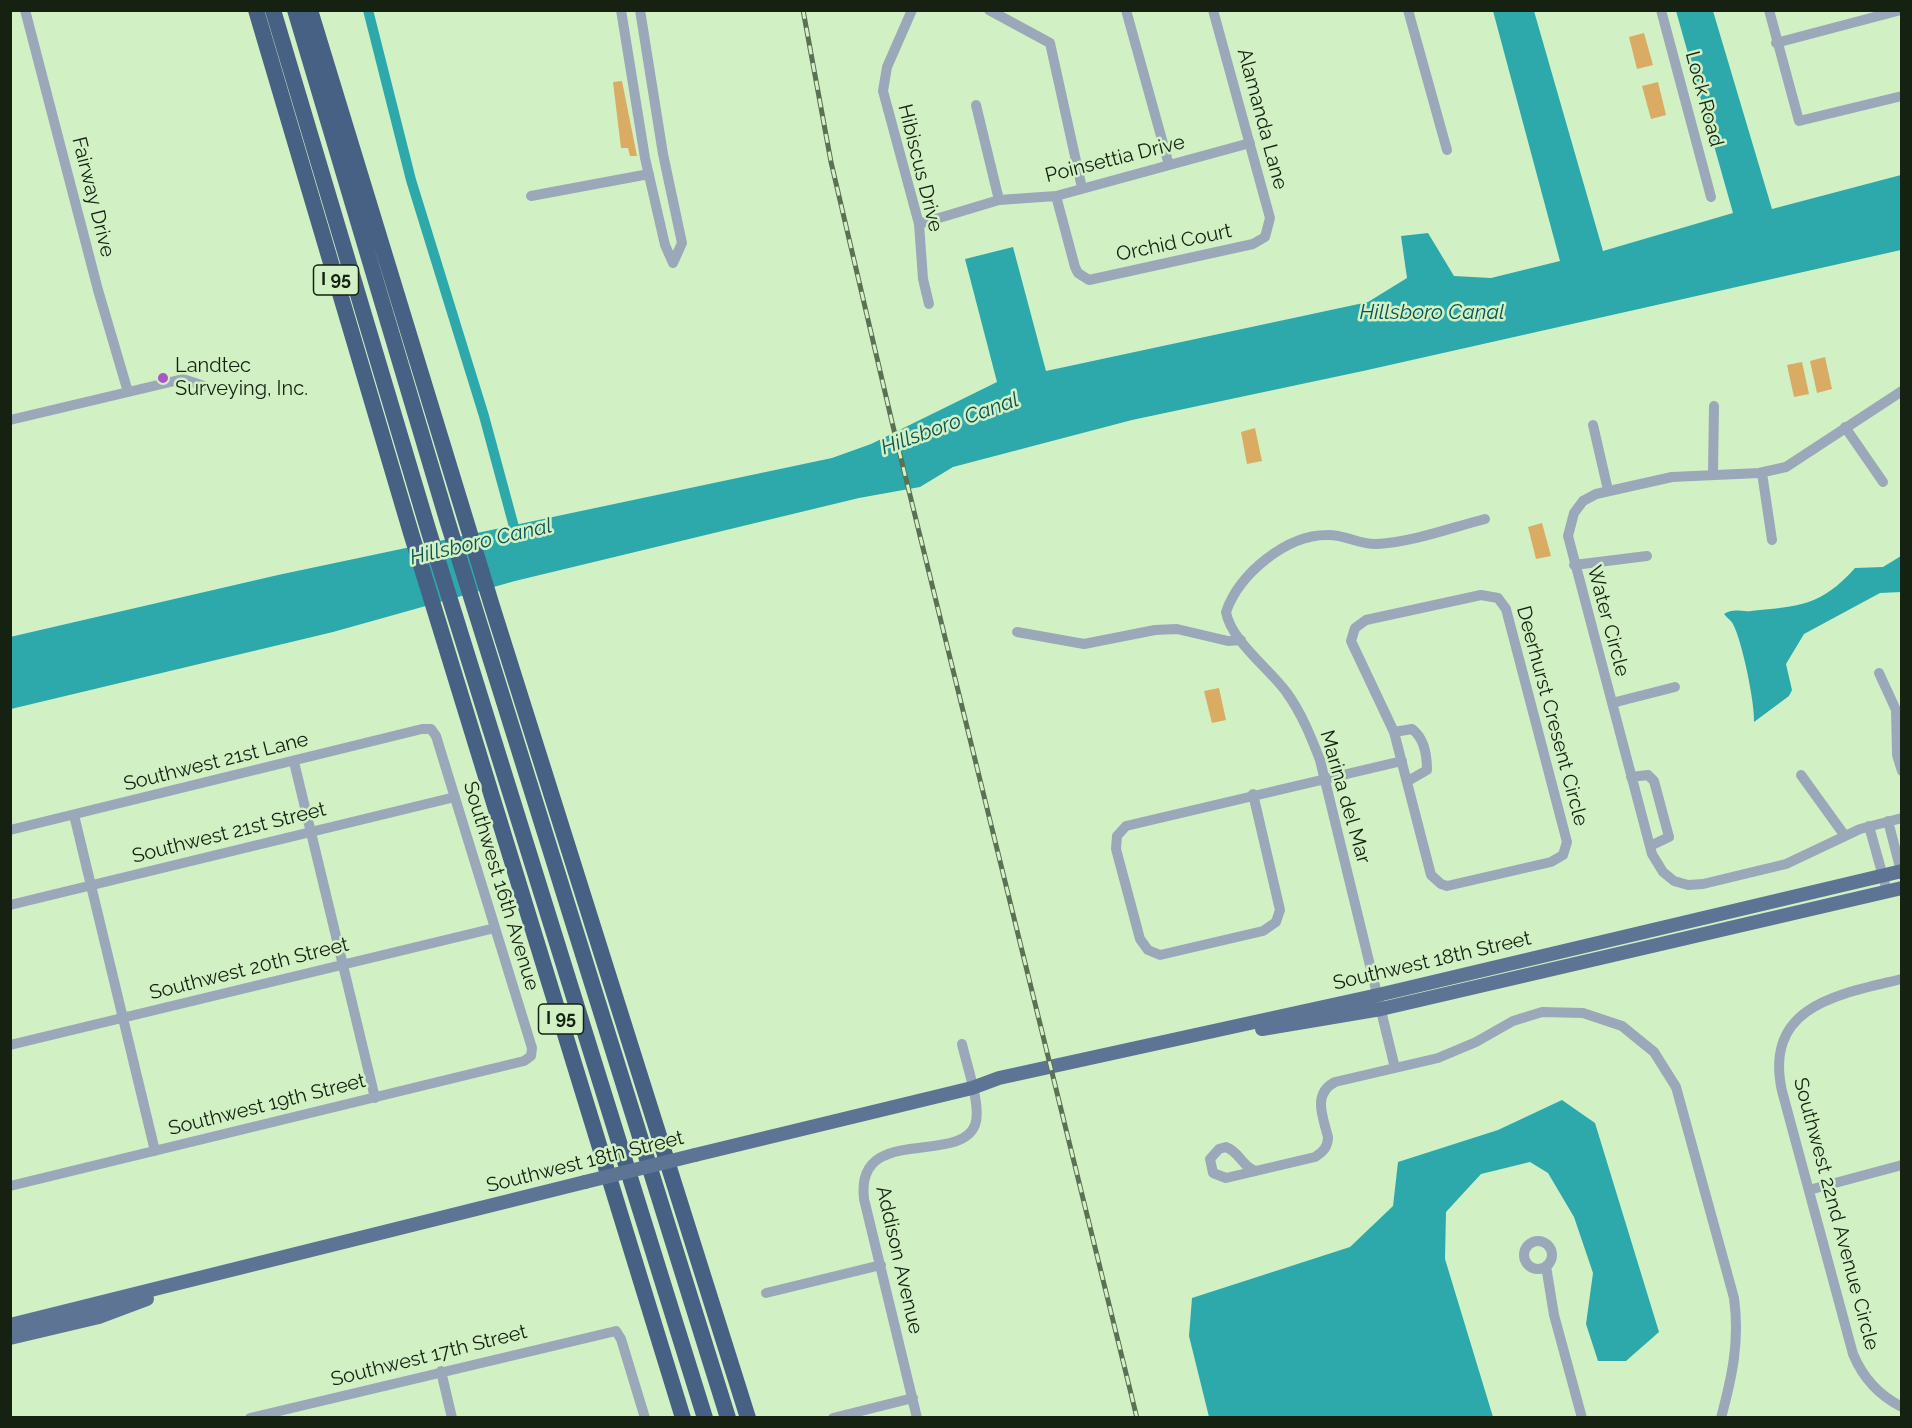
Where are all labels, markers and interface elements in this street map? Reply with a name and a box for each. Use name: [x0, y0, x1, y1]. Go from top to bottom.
street label: Alamanda Lane: [1232, 46, 1292, 192]
street label: Lock Road: [1680, 49, 1728, 149]
street label: Hibiscus Drive: [893, 102, 947, 234]
street label: Poinsettia Drive: [1043, 130, 1187, 188]
street label: Fairway Drive: [66, 134, 120, 260]
street label: Orchid Court: [1114, 219, 1234, 267]
road number: I 95: [314, 265, 358, 295]
water label: Hillsboro Canal: [1359, 300, 1505, 326]
place label: Landtec Surveying, Inc.: [175, 354, 308, 401]
marker: Landtec Surveying, Inc.: [156, 371, 170, 385]
water label: Hillsboro Canal: [878, 387, 1022, 461]
water label: Hillsboro Canal: [407, 513, 555, 571]
street label: Water Circle: [1582, 563, 1634, 679]
street label: Deerhurst Cresent Circle: [1511, 603, 1593, 829]
street label: Southwest 21st Lane: [121, 727, 311, 797]
street label: Marina del Mar: [1315, 728, 1375, 866]
street label: Southwest 16th Avenue: [458, 779, 544, 993]
street label: Southwest 21st Street: [130, 797, 328, 869]
street label: Southwest 18th Street: [1331, 927, 1533, 995]
street label: Southwest 20th Street: [147, 933, 351, 1005]
road number: I 95: [538, 1004, 584, 1034]
street label: Southwest 19th Street: [166, 1069, 368, 1141]
street label: Southwest 22nd Avenue Circle: [1788, 1075, 1884, 1353]
street label: Southwest 18th Street: [484, 1126, 686, 1198]
street label: Addison Avenue: [870, 1184, 928, 1336]
street label: Southwest 17th Street: [328, 1320, 530, 1392]

